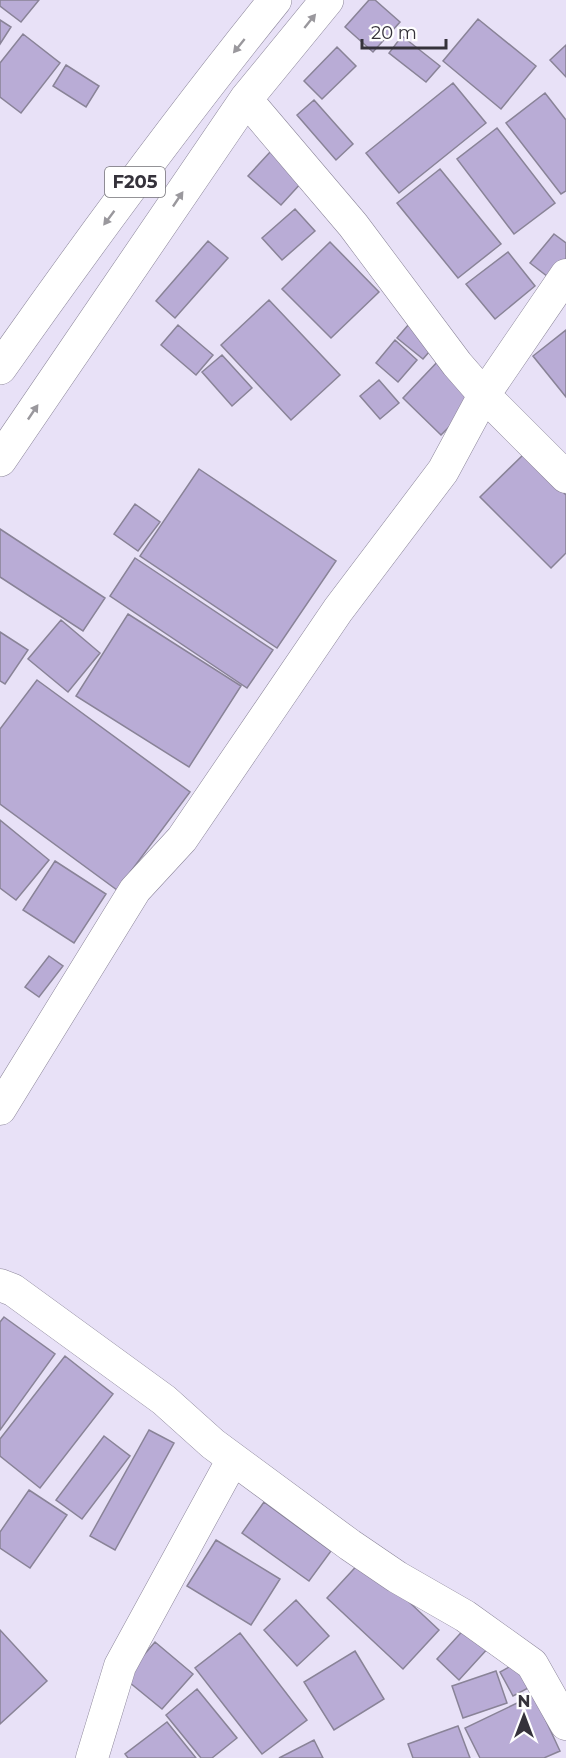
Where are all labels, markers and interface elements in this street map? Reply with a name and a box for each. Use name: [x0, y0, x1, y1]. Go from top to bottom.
scale bar: [362, 12, 446, 50]
one-way arrow: [303, 13, 316, 29]
text: 20 m: [371, 22, 417, 44]
one-way arrow: [233, 38, 245, 53]
road number: F205: [105, 167, 165, 197]
one-way arrow: [172, 191, 184, 207]
one-way arrow: [103, 210, 115, 225]
one-way arrow: [27, 404, 39, 420]
north arrow: [494, 1686, 554, 1746]
text: N: [518, 1692, 530, 1711]

